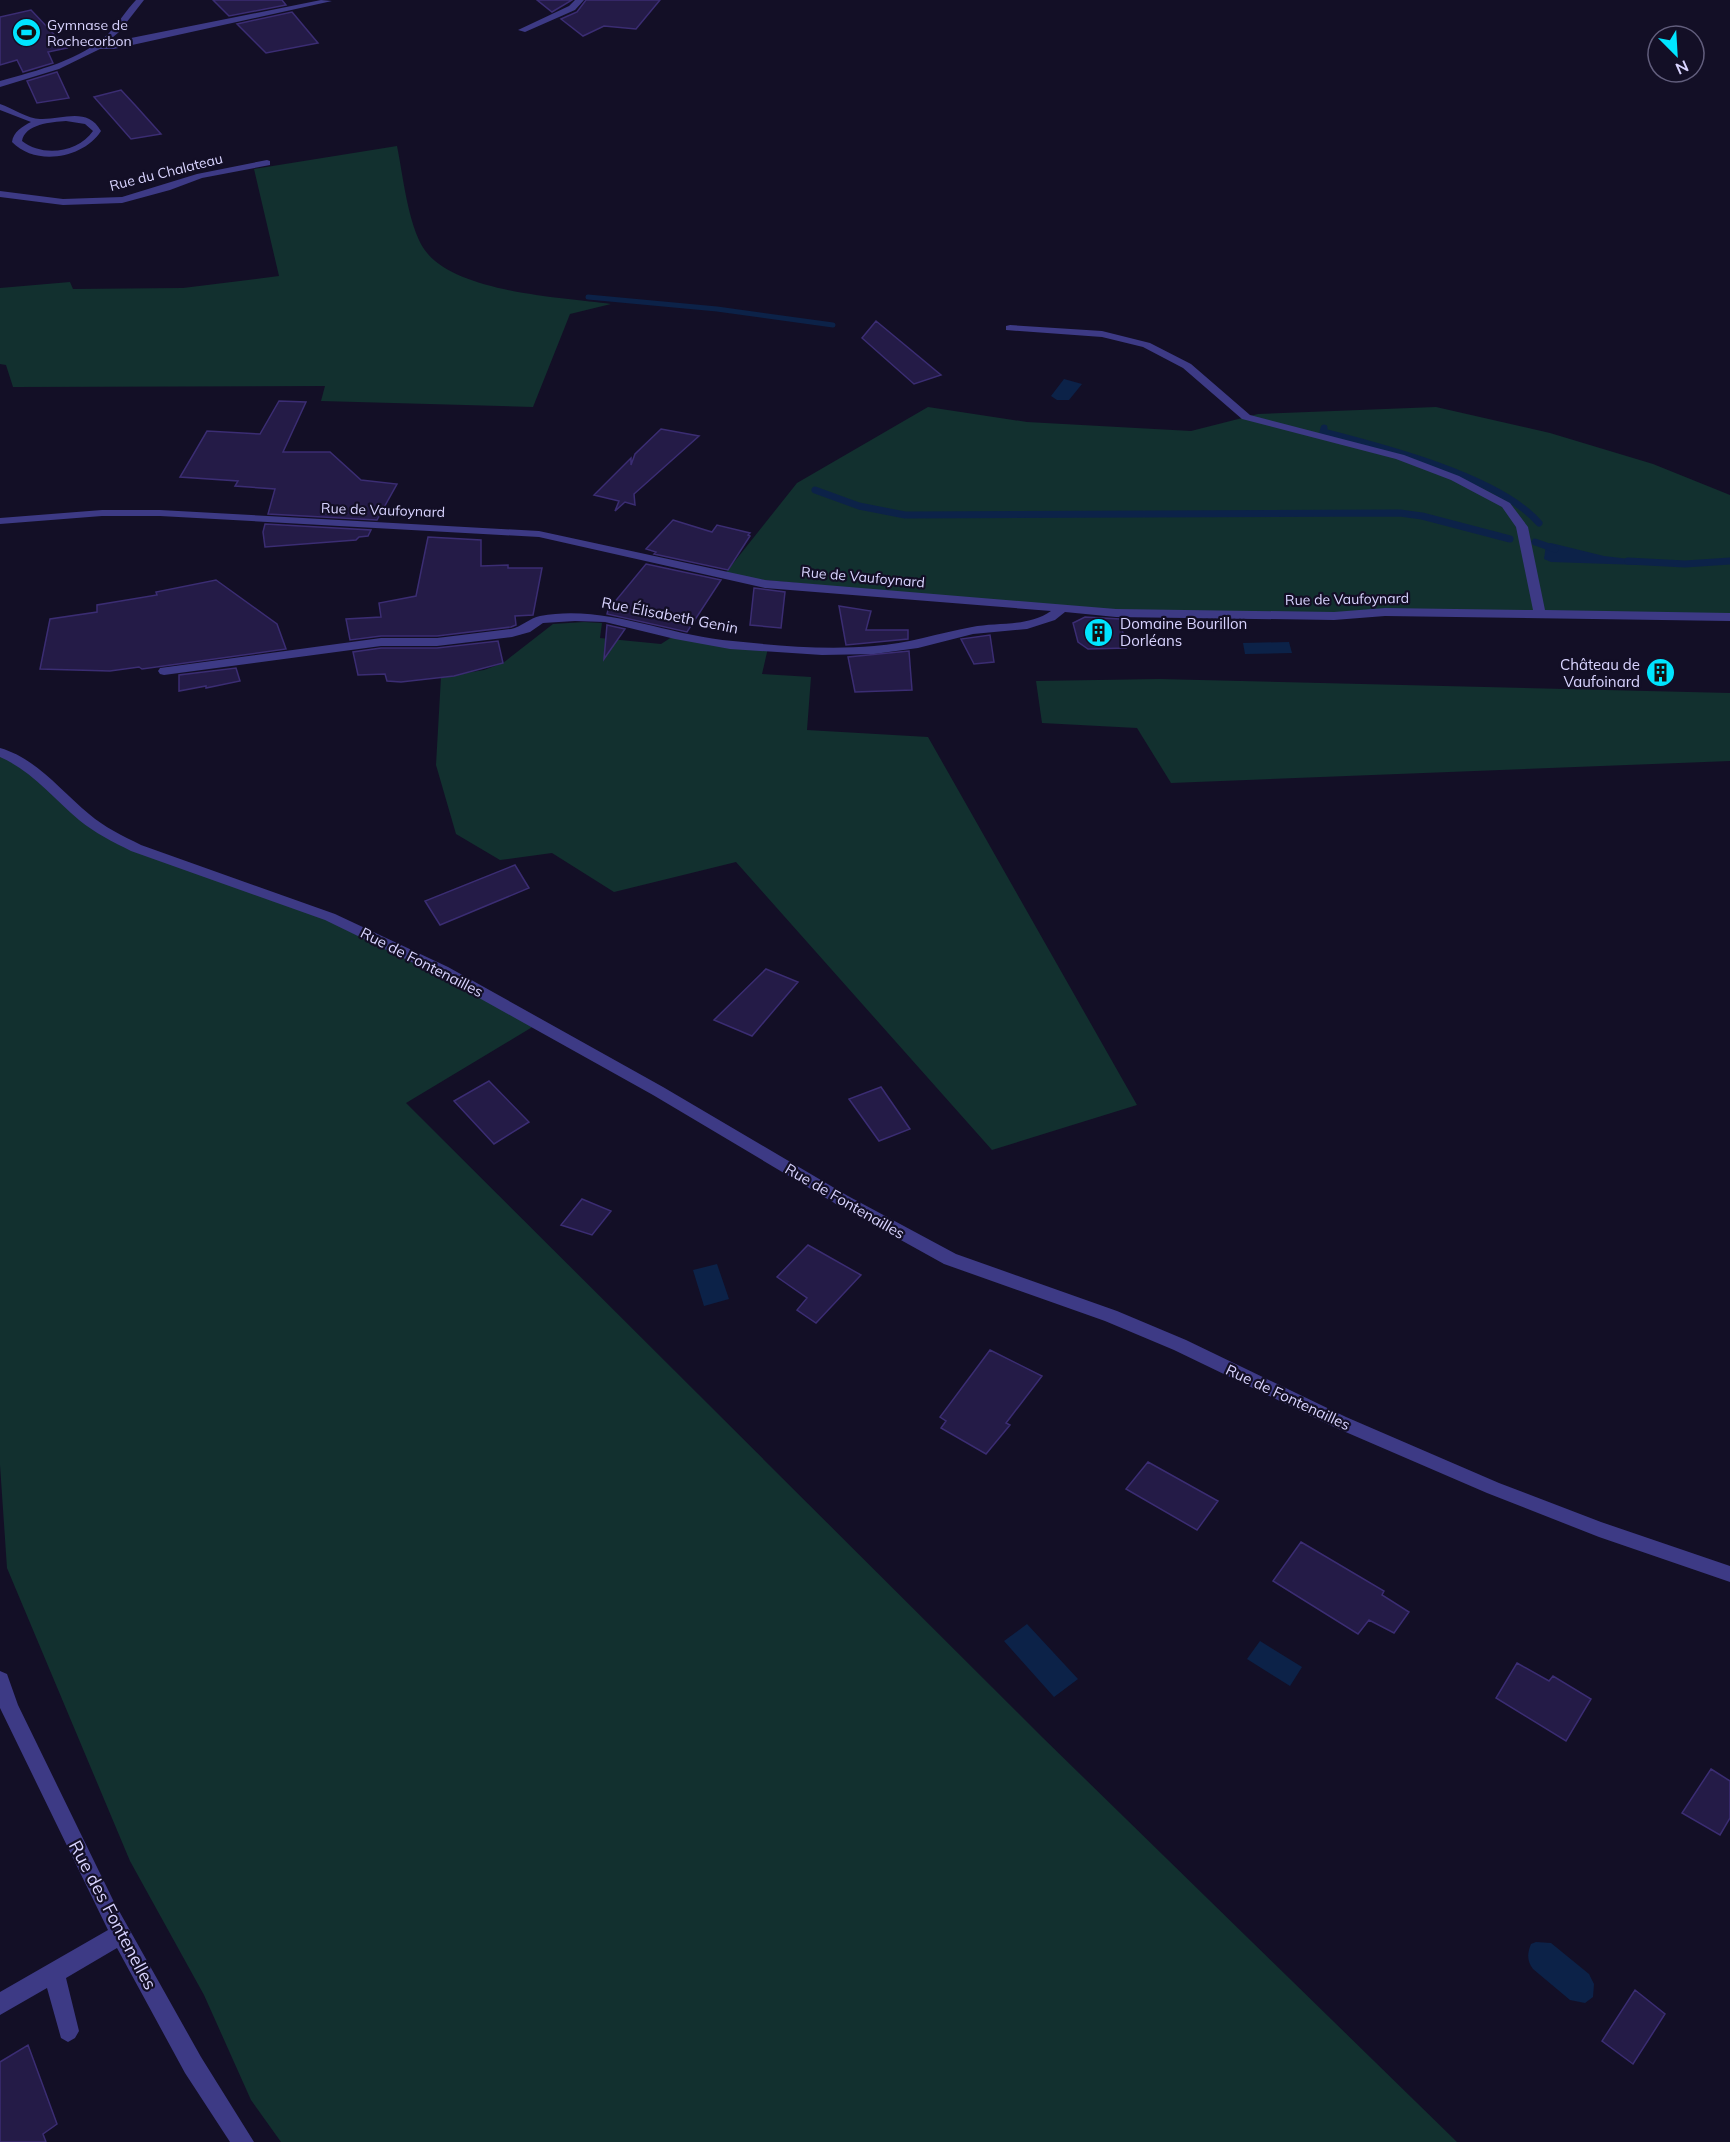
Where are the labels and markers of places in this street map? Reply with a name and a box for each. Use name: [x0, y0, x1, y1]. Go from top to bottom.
place label: Gymnase de Rochecorbon: [47, 16, 132, 50]
sports icon: Gymnase de Rochecorbon: [10, 17, 42, 49]
place label: Domaine Bourillon Dorléans: [1120, 614, 1247, 650]
building icon: Domaine Bourillon Dorléans: [1083, 616, 1115, 648]
place label: Château de Vaufoinard: [1560, 655, 1640, 691]
building icon: Château de Vaufoinard: [1645, 657, 1677, 689]

